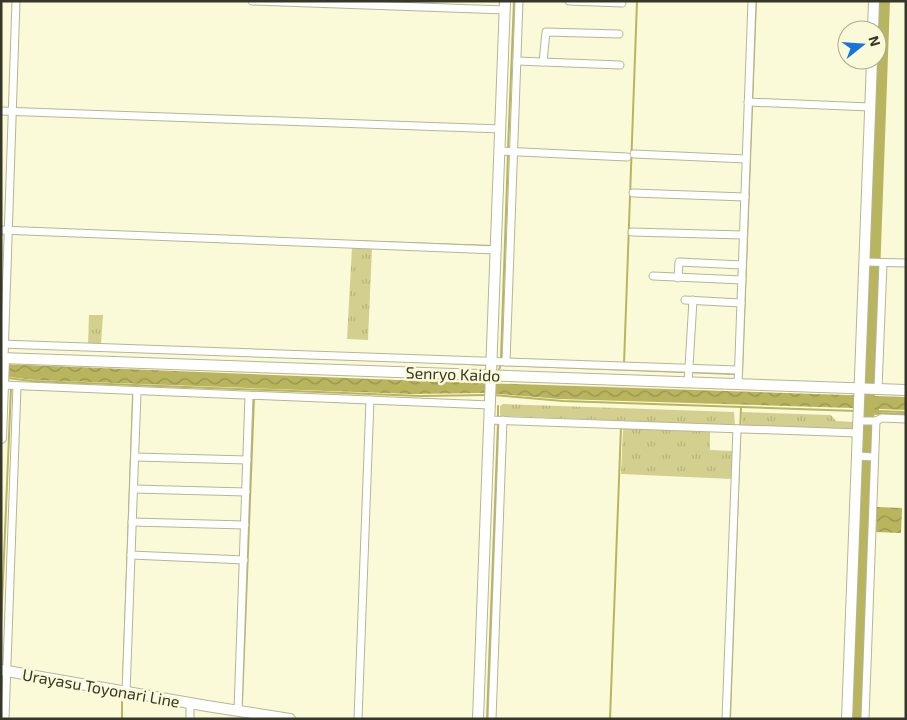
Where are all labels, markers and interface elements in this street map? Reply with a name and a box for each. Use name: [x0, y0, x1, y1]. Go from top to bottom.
north arrow: [837, 20, 887, 70]
text: N: [865, 34, 885, 48]
street label: Senryo Kaido: [405, 362, 501, 385]
street label: Urayasu Toyonari Line: [21, 664, 181, 711]

